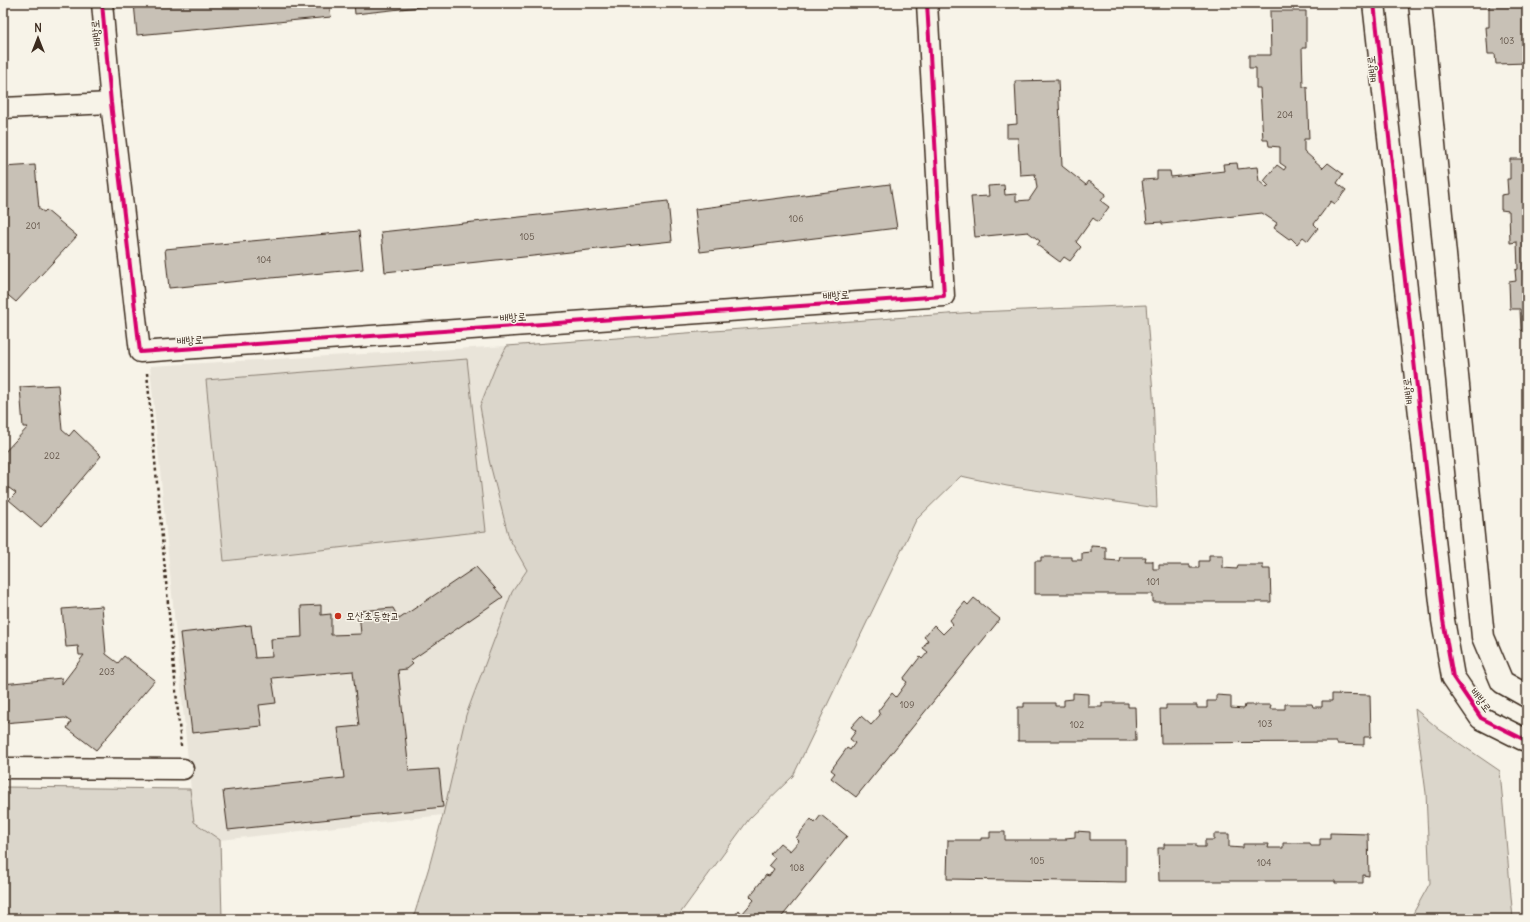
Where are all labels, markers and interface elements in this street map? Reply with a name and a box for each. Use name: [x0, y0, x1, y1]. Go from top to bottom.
north arrow: [18, 18, 58, 58]
street label: 배방로: [88, 19, 104, 47]
text: N: [34, 21, 42, 35]
house number: 103: [1500, 35, 1514, 46]
street label: 배방로: [1364, 55, 1380, 83]
house number: 204: [1277, 109, 1293, 120]
house number: 106: [789, 213, 803, 224]
house number: 201: [26, 220, 40, 231]
house number: 105: [520, 231, 534, 242]
house number: 104: [257, 254, 271, 265]
street label: 배방로: [822, 287, 850, 303]
street label: 배방로: [499, 309, 527, 325]
street label: 배방로: [176, 332, 204, 348]
street label: 배방로: [1400, 377, 1416, 405]
house number: 202: [44, 450, 60, 461]
house number: 101: [1146, 576, 1160, 587]
place label: 모산초등학교: [346, 609, 399, 623]
marker: 모산초등학교: [333, 611, 343, 621]
house number: 203: [99, 666, 115, 677]
street label: 배방로: [1467, 685, 1495, 715]
house number: 109: [900, 699, 914, 710]
house number: 103: [1258, 718, 1272, 729]
house number: 102: [1070, 719, 1084, 730]
house number: 105: [1030, 855, 1044, 866]
house number: 104: [1257, 857, 1271, 868]
house number: 108: [790, 862, 804, 873]

